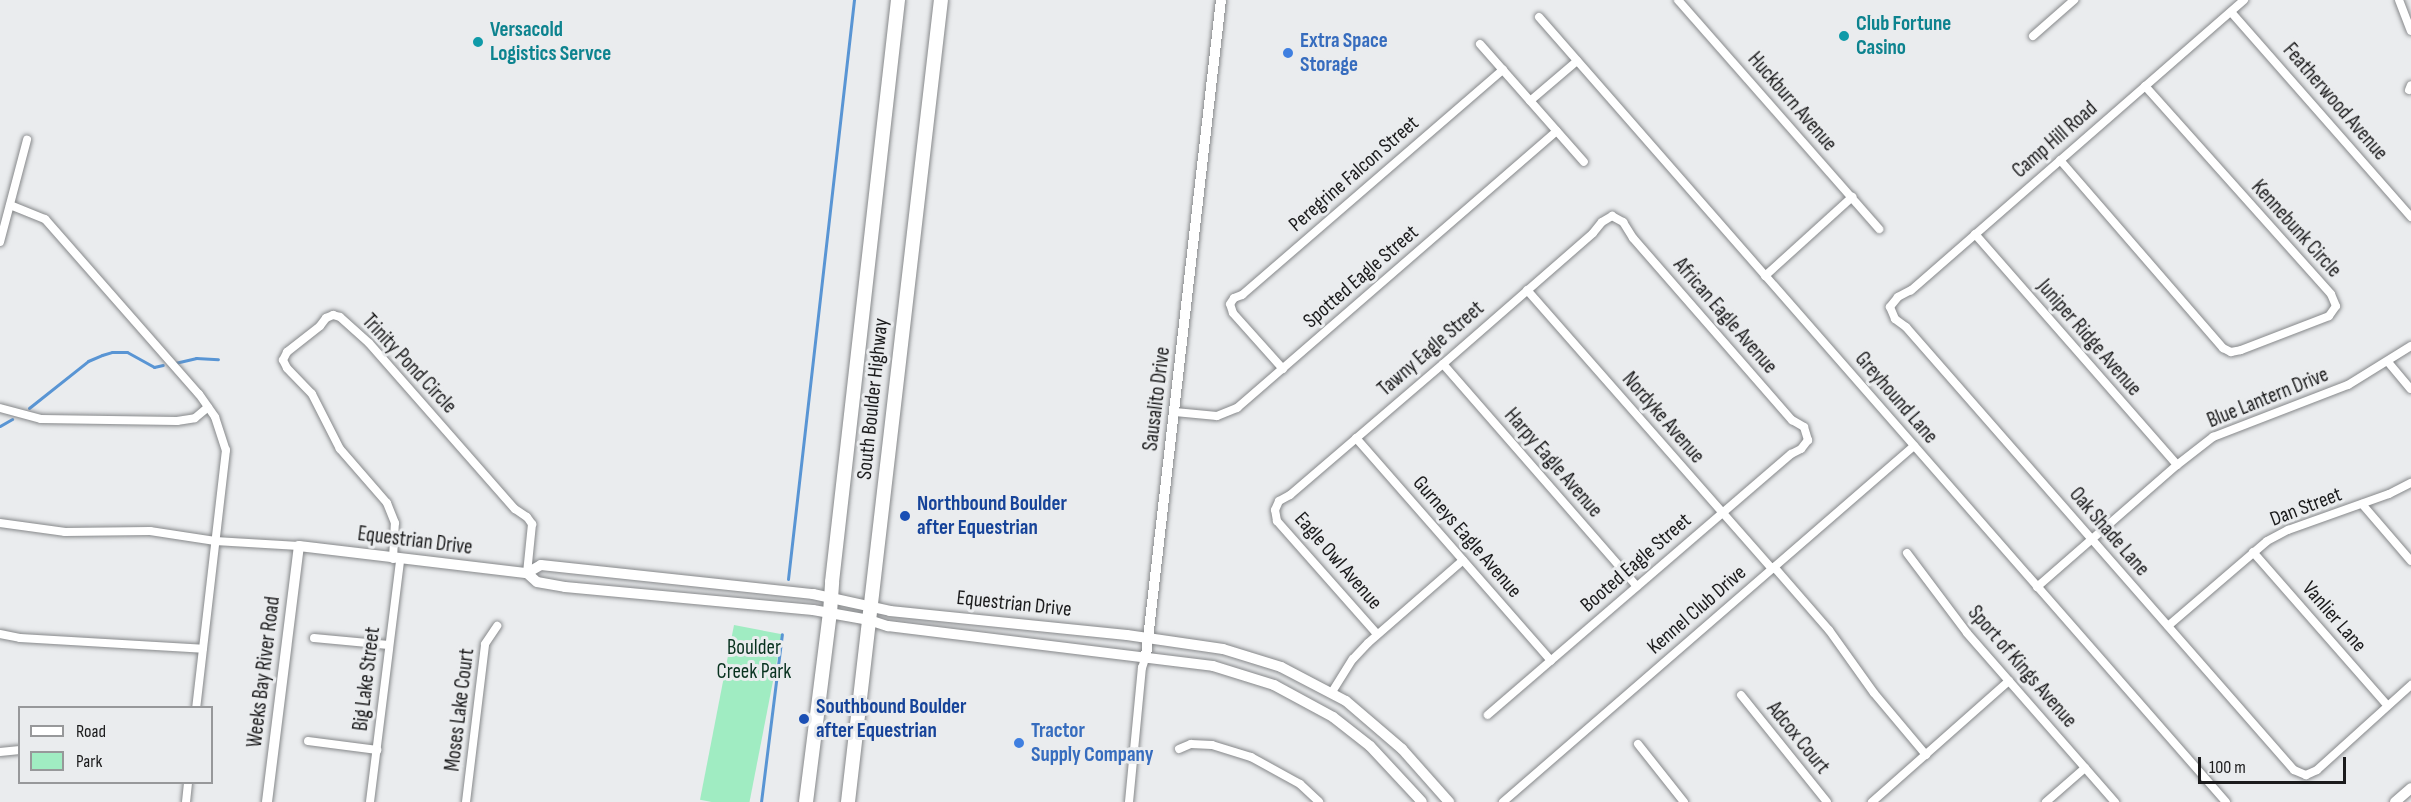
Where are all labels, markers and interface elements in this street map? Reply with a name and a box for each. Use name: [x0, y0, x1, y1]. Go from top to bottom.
place label: Club Fortune Casino: [1856, 11, 1951, 61]
place label: Versacold Logistics Servce: [490, 17, 611, 67]
place label: Extra Space Storage: [1300, 28, 1388, 78]
marker: Club Fortune Casino: [1837, 29, 1851, 43]
marker: Versacold Logistics Servce: [471, 35, 485, 49]
street label: Featherwood Avenue: [2277, 38, 2393, 166]
marker: Extra Space Storage: [1281, 46, 1295, 60]
street label: Huckburn Avenue: [1742, 47, 1842, 157]
street label: Camp Hill Road: [2007, 96, 2103, 184]
street label: Peregrine Falcon Street: [1284, 111, 1424, 237]
street label: Kennebunk Circle: [2246, 175, 2346, 283]
street label: Spotted Eagle Street: [1298, 220, 1424, 334]
street label: African Eagle Avenue: [1668, 253, 1782, 379]
street label: Juniper Ridge Avenue: [2032, 275, 2146, 401]
street label: Tawny Eagle Street: [1373, 296, 1489, 402]
street label: Trinity Pond Circle: [357, 309, 461, 419]
street label: South Boulder Highway: [852, 317, 894, 481]
street label: Sausalito Drive: [1138, 346, 1176, 452]
street label: Greyhound Lane: [1849, 347, 1943, 449]
street label: Blue Lantern Drive: [2204, 362, 2332, 434]
street label: Nordyke Avenue: [1616, 367, 1710, 469]
street label: Harpy Eagle Avenue: [1499, 403, 1607, 523]
street label: Gurneys Eagle Avenue: [1407, 471, 1527, 603]
street label: Oak Shade Lane: [2064, 482, 2154, 582]
street label: Dan Street: [2267, 482, 2345, 532]
place label: Northbound Boulder after Equestrian: [917, 491, 1067, 541]
street label: Eagle Owl Avenue: [1289, 507, 1387, 615]
street label: Booted Eagle Street: [1576, 508, 1696, 618]
marker: Northbound Boulder after Equestrian: [898, 509, 912, 523]
street label: Equestrian Drive: [356, 521, 474, 561]
street label: Kennel Club Drive: [1642, 560, 1752, 660]
street label: Vanlier Lane: [2297, 577, 2371, 657]
street label: Equestrian Drive: [955, 585, 1073, 623]
street label: Weeks Bay River Road: [242, 595, 286, 749]
street label: Sport of Kings Avenue: [1962, 601, 2082, 733]
street label: Big Lake Street: [348, 626, 386, 732]
park label: Boulder Creek Park: [717, 635, 791, 685]
street label: Moses Lake Court: [440, 647, 480, 773]
place label: Southbound Boulder after Equestrian: [816, 694, 967, 744]
street label: Adcox Court: [1761, 697, 1835, 779]
legend: [18, 706, 213, 784]
marker: Southbound Boulder after Equestrian: [797, 712, 811, 726]
place label: Tractor Supply Company: [1031, 718, 1153, 768]
text: Road: [76, 721, 106, 742]
marker: Tractor Supply Company: [1012, 736, 1026, 750]
scale bar: [2201, 745, 2350, 783]
text: Park: [76, 751, 102, 772]
text: 100 m: [2209, 757, 2246, 778]

